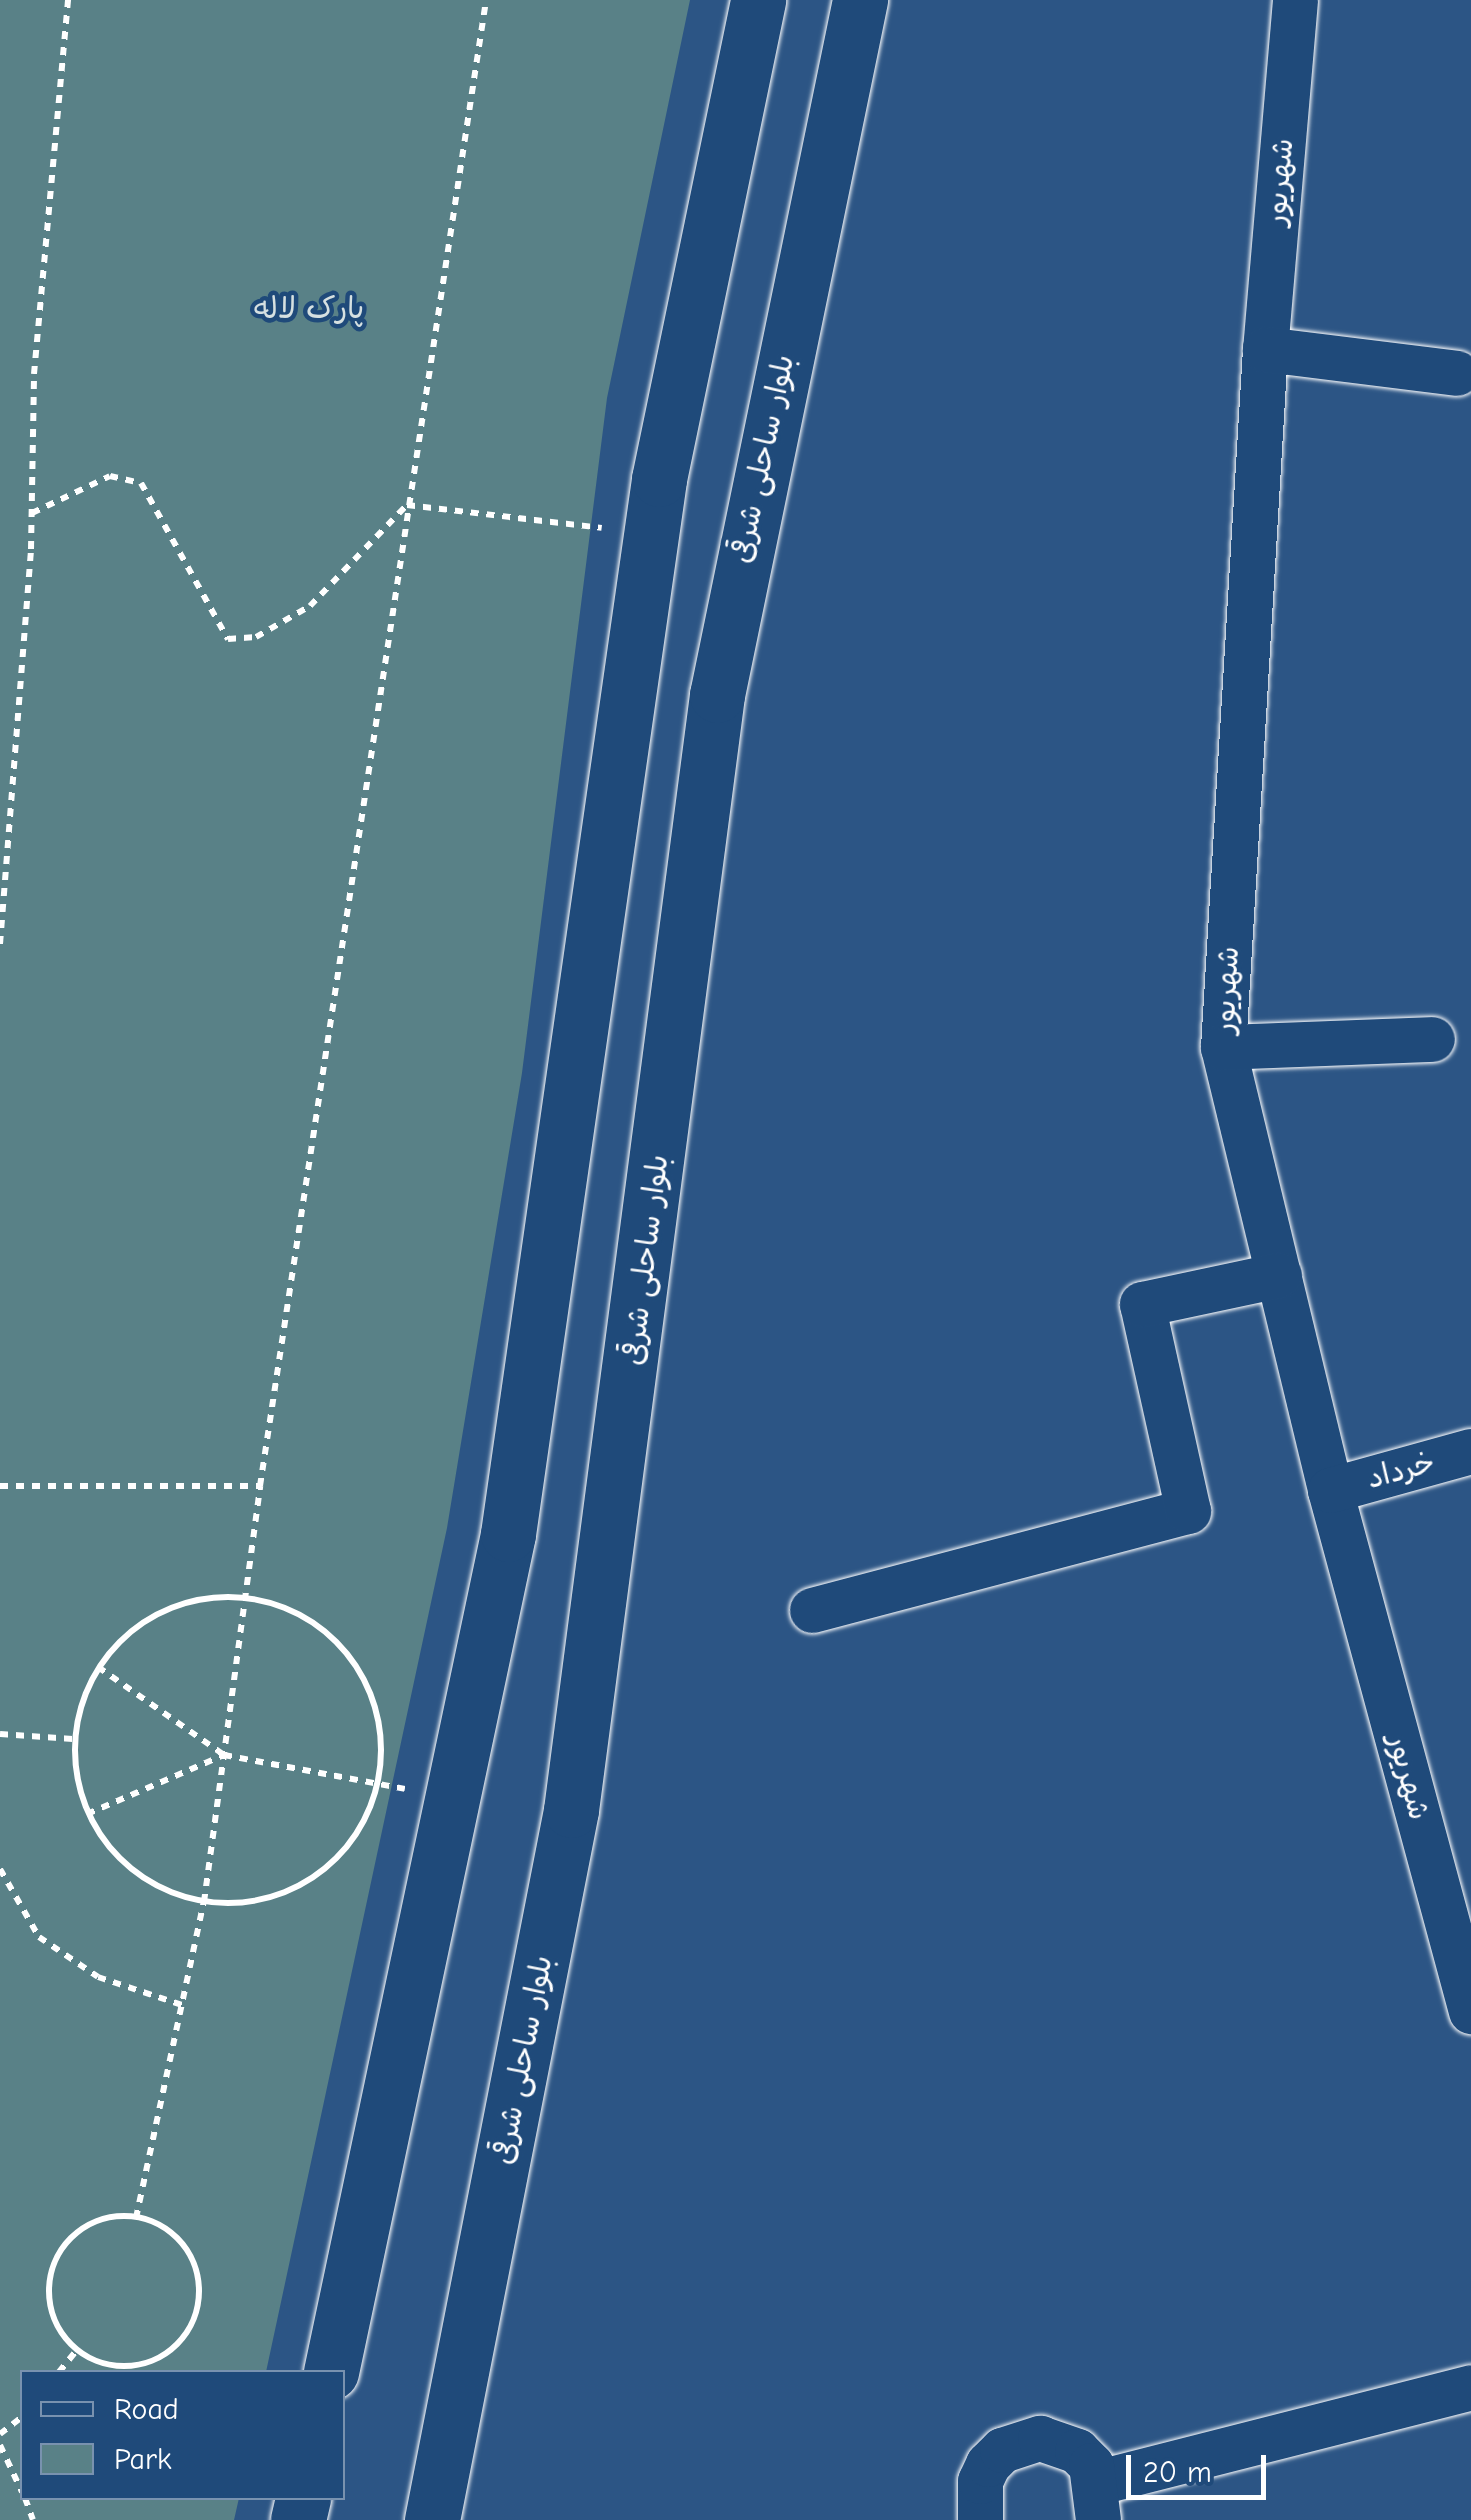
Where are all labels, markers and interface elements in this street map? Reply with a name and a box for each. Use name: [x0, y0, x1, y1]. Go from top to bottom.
street label: شهریور: [1258, 137, 1302, 227]
park label: پارک لاله: [254, 291, 364, 327]
street label: بلوار ساحلی شرقی: [723, 352, 803, 566]
street label: شهریور: [1207, 945, 1247, 1035]
street label: بلوار ساحلی شرقی: [615, 1153, 677, 1367]
street label: خرداد: [1363, 1445, 1439, 1497]
street label: شهریور: [1379, 1730, 1437, 1824]
street label: بلوار ساحلی شرقی: [485, 1953, 561, 2167]
legend: [20, 2370, 345, 2500]
text: Road: [114, 2392, 179, 2427]
scale bar: [1131, 2435, 1271, 2497]
text: Park: [114, 2442, 171, 2477]
text: 20 m: [1143, 2455, 1212, 2490]

